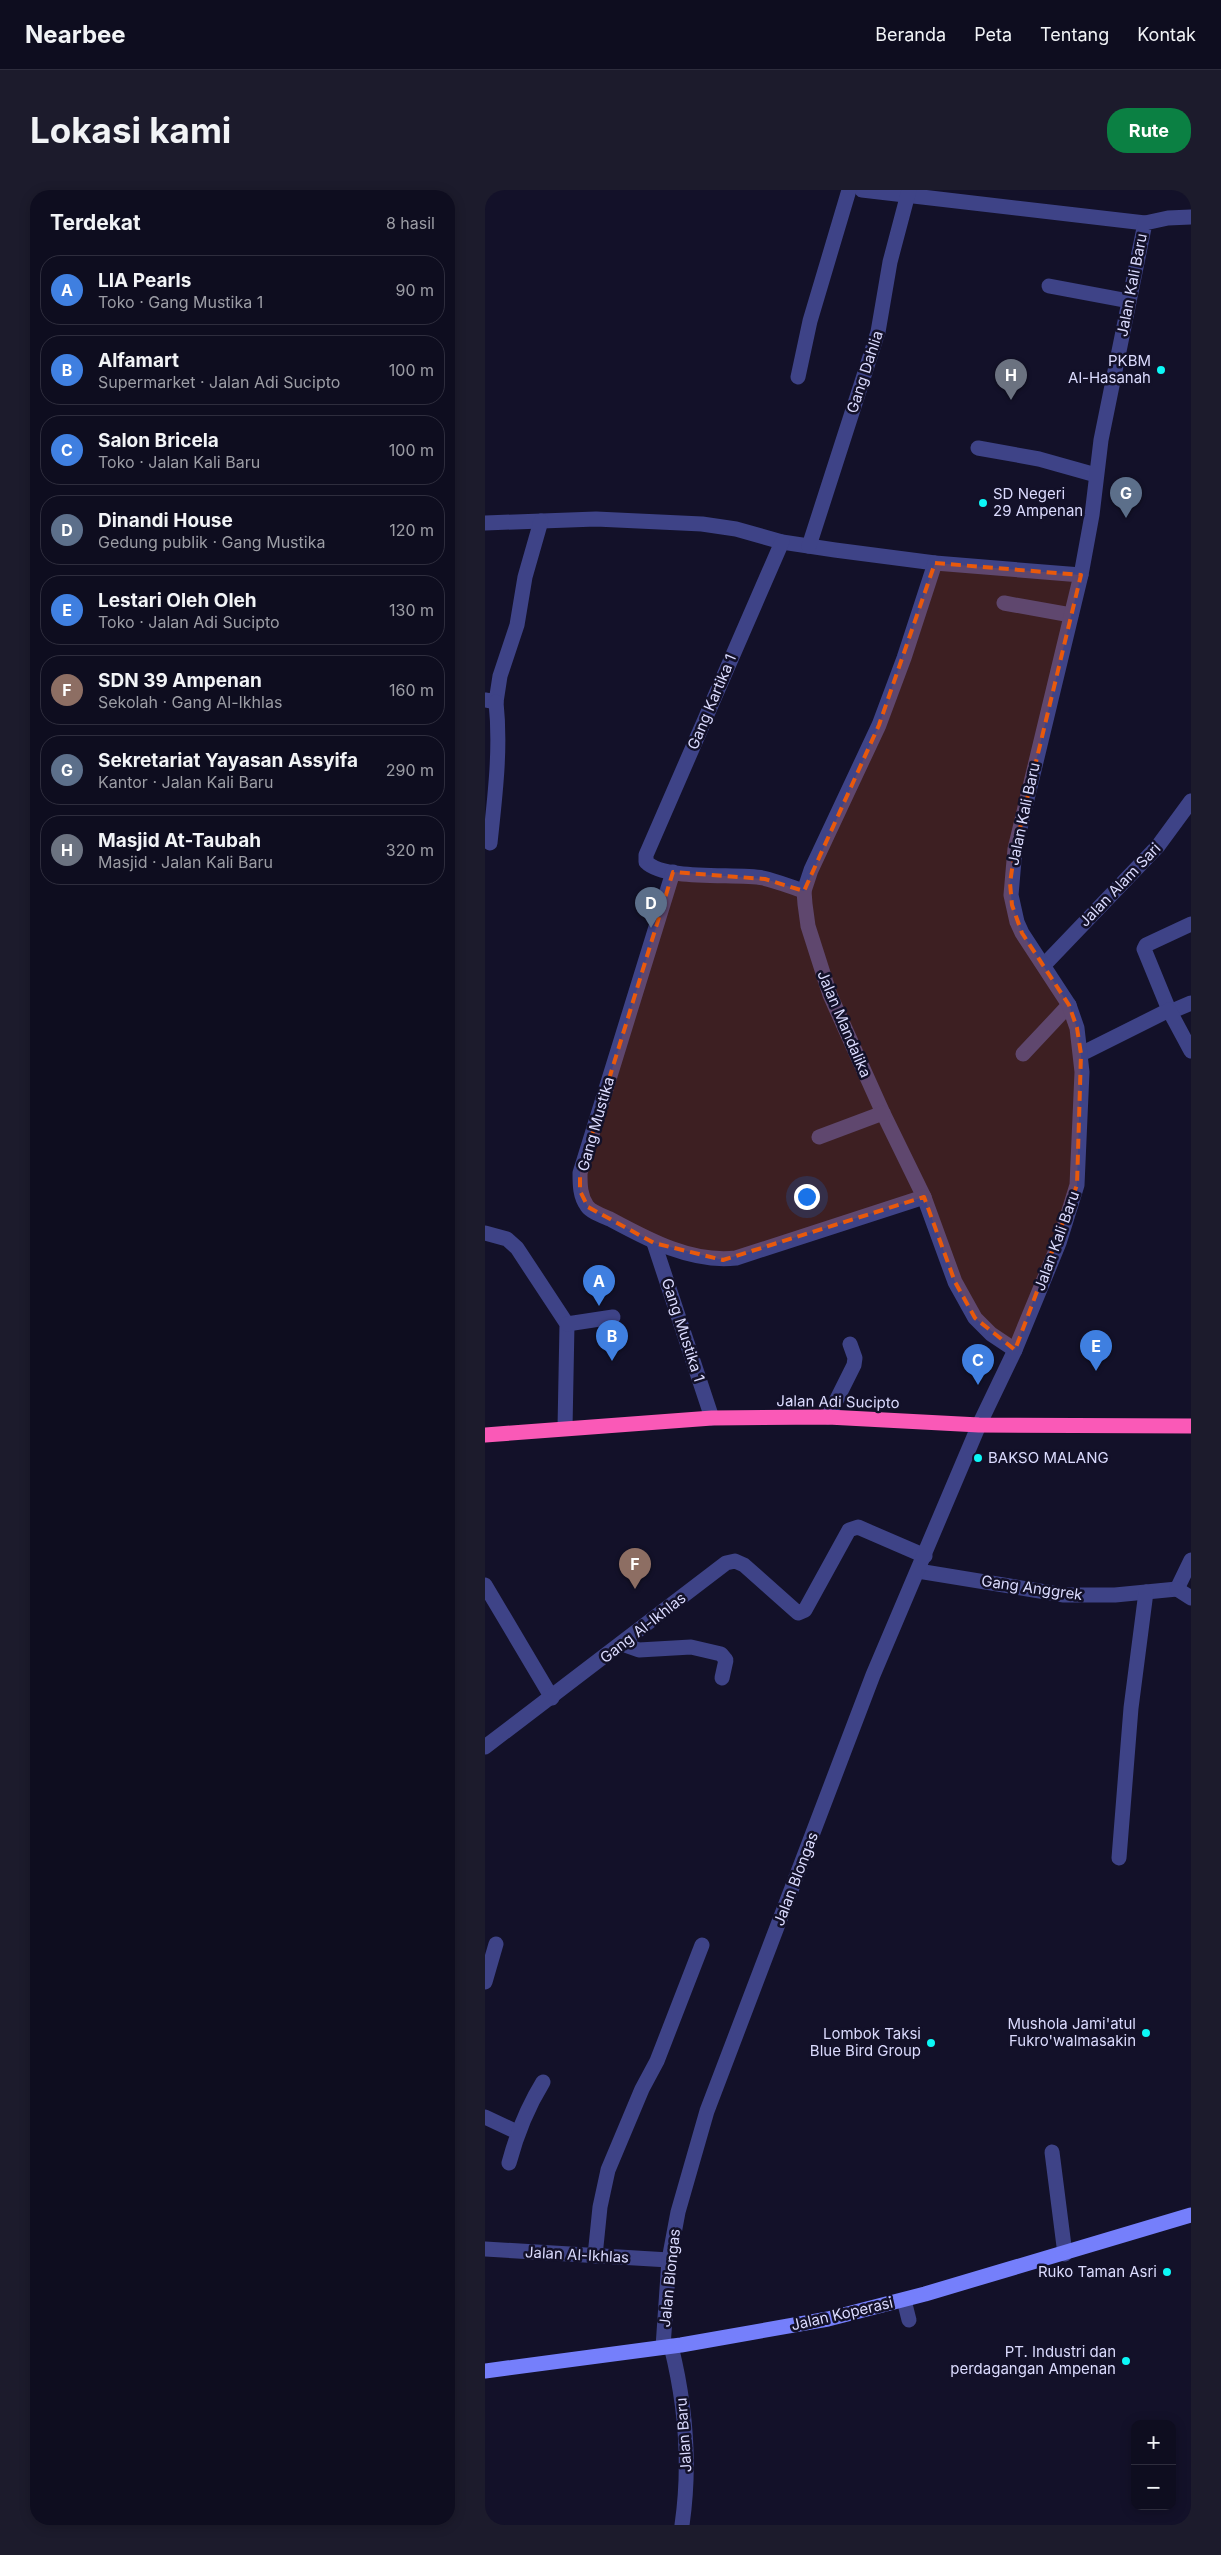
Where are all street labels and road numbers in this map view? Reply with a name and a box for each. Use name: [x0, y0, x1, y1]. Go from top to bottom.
street label: Jalan Kali Baru: [1112, 232, 1151, 338]
street label: Gang Dahlia: [842, 328, 887, 416]
street label: Gang Kartika 1: [683, 651, 740, 752]
street label: Jalan Kali Baru: [1003, 761, 1044, 867]
street label: Jalan Alam Sari: [1075, 839, 1164, 931]
street label: Jalan Mandalika: [813, 967, 876, 1080]
street label: Gang Mustika: [573, 1074, 618, 1173]
street label: Jalan Kali Baru: [1030, 1188, 1083, 1293]
street label: Gang Mustika 1: [658, 1276, 709, 1384]
street label: Jalan Adi Sucipto: [776, 1391, 900, 1412]
street label: Gang Anggrek: [980, 1571, 1085, 1604]
street label: Gang Al-Ikhlas: [596, 1588, 690, 1667]
street label: Jalan Blongas: [769, 1829, 822, 1928]
street label: Jalan Blongas: [655, 2228, 684, 2328]
street label: Jalan Al-Ikhlas: [525, 2242, 630, 2267]
street label: Jalan Koperasi: [789, 2293, 895, 2334]
street label: Jalan Baru: [671, 2397, 696, 2473]

